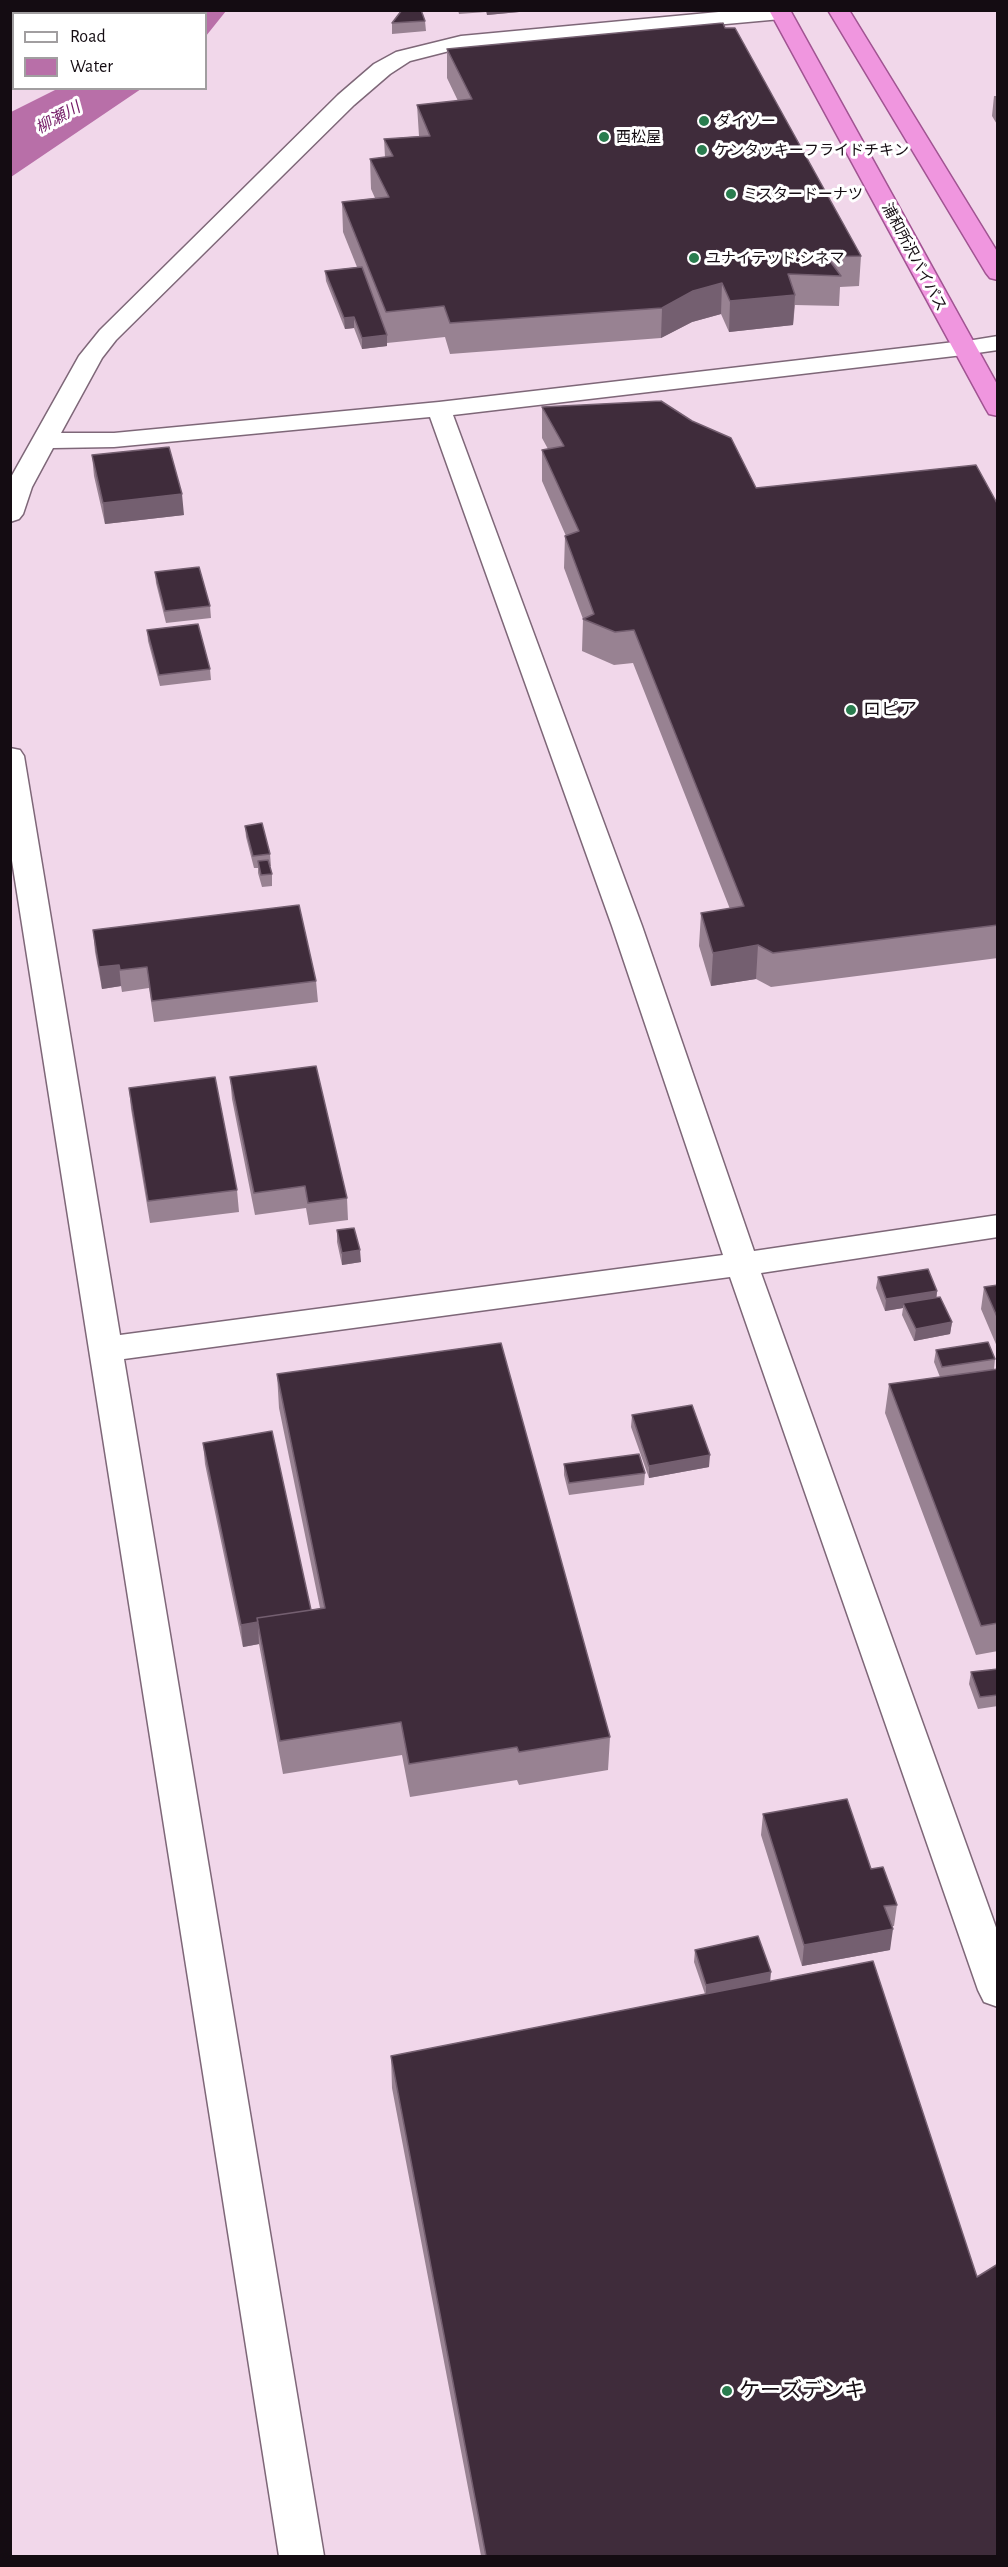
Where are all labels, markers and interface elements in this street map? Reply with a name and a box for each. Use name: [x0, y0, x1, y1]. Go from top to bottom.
legend: [12, 12, 207, 90]
text: Road: [70, 28, 106, 46]
text: Water: [70, 58, 113, 76]
water label: 柳瀬川: [32, 98, 84, 138]
place label: ダイソー: [716, 112, 776, 130]
marker: ダイソー: [697, 114, 711, 128]
place label: 西松屋: [616, 128, 661, 146]
marker: 西松屋: [597, 130, 611, 144]
place label: ケンタッキーフライドチキン: [714, 141, 909, 159]
marker: ケンタッキーフライドチキン: [695, 143, 709, 157]
place label: ミスタードーナツ: [743, 185, 863, 203]
marker: ミスタードーナツ: [724, 187, 738, 201]
street label: 浦和所沢バイパス: [878, 200, 950, 314]
place label: ユナイテッド·シネマ: [706, 249, 844, 267]
marker: ユナイテッド·シネマ: [687, 251, 701, 265]
place label: ロピア: [863, 699, 917, 721]
marker: ロピア: [844, 703, 858, 717]
place label: ケーズデンキ: [739, 2378, 865, 2404]
marker: ケーズデンキ: [720, 2384, 734, 2398]

